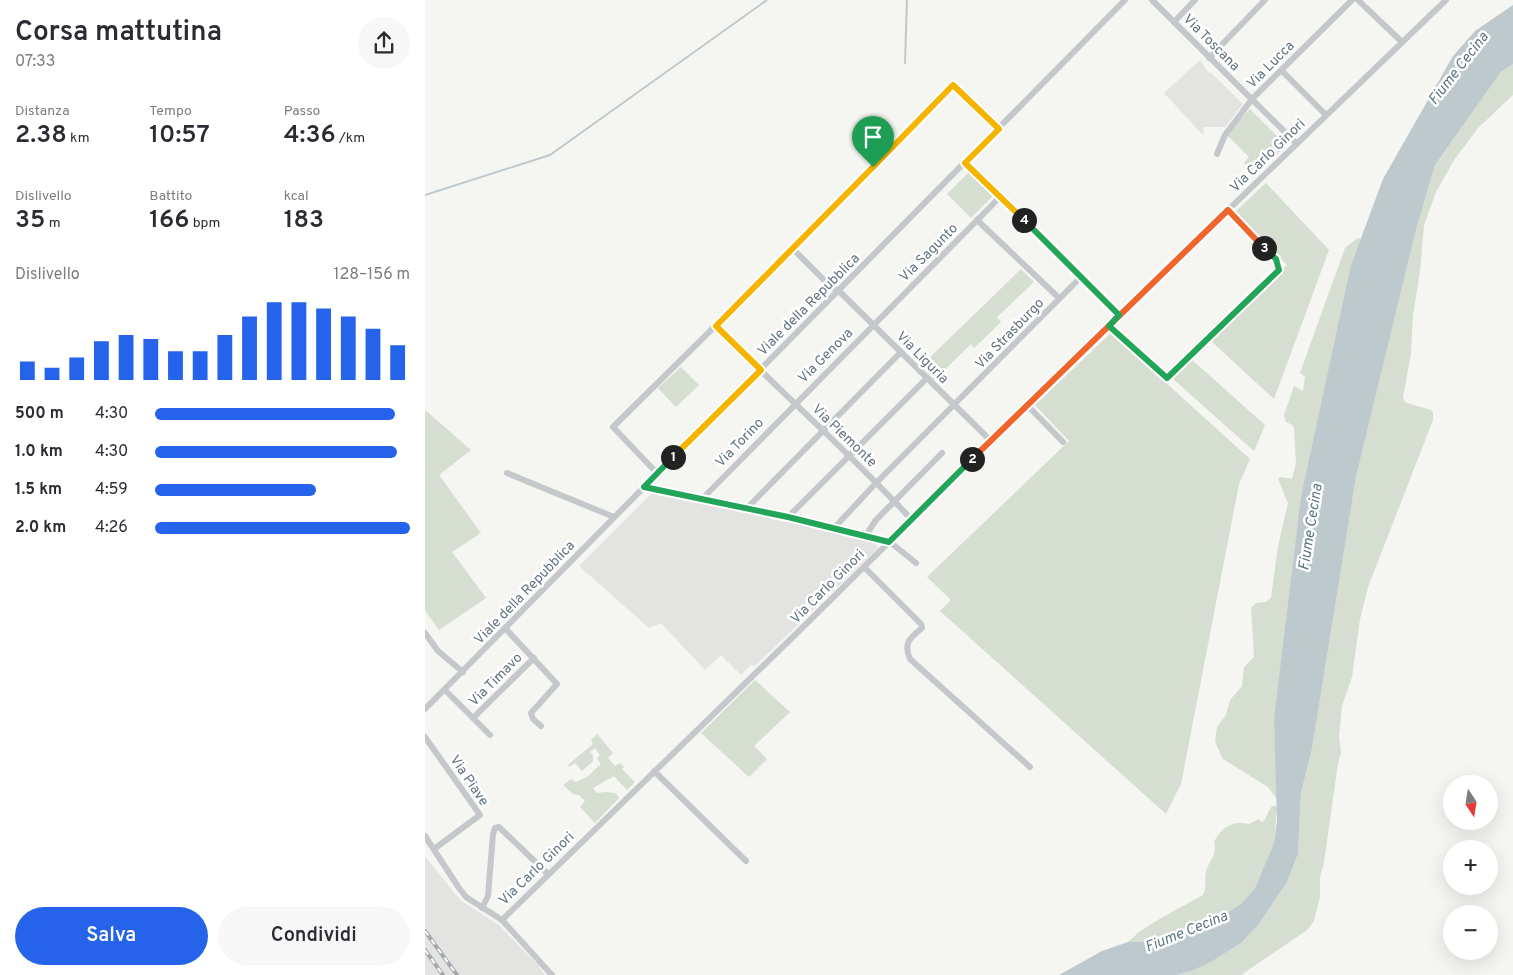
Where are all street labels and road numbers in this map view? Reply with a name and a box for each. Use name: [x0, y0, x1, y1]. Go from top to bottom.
street label: Via Toscana: [1179, 11, 1243, 75]
street label: Via Lucca: [1244, 38, 1298, 92]
street label: Via Carlo Ginori: [1227, 116, 1309, 196]
street label: Via Sagunto: [896, 220, 962, 286]
street label: Viale della Repubblica: [754, 250, 864, 360]
street label: Via Strasburgo: [972, 295, 1048, 373]
street label: Via Genova: [795, 325, 857, 387]
street label: Via Liguria: [892, 328, 952, 388]
street label: Via Piemonte: [808, 401, 880, 471]
street label: Via Torino: [712, 415, 768, 471]
street label: Viale della Repubblica: [471, 538, 579, 648]
street label: Via Carlo Ginori: [787, 546, 869, 628]
street label: Via Timavo: [466, 650, 526, 710]
street label: Via Piave: [446, 752, 492, 810]
street label: Via Carlo Ginori: [496, 829, 578, 909]

